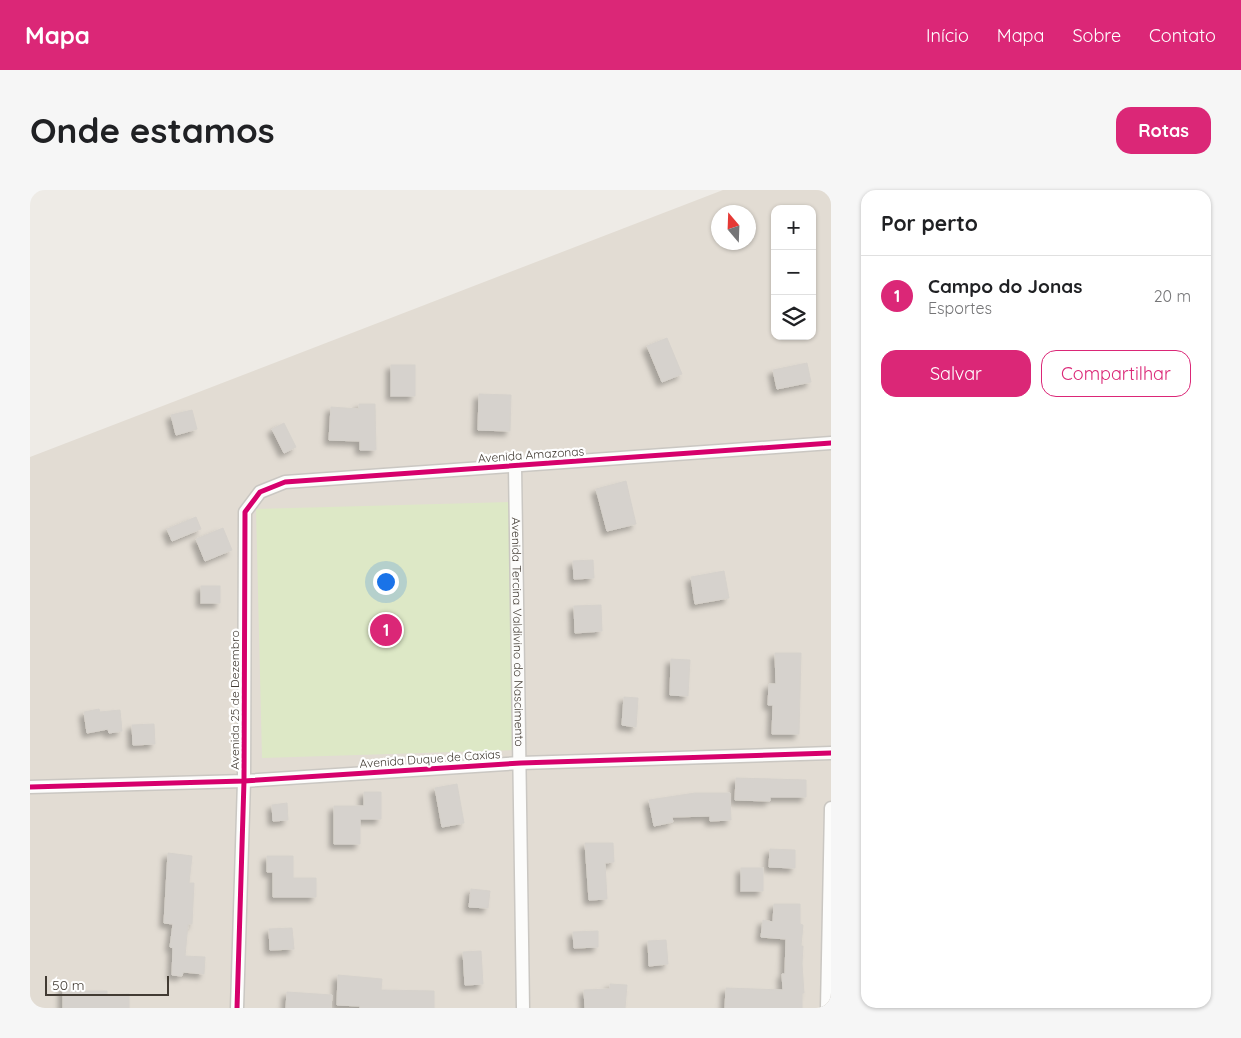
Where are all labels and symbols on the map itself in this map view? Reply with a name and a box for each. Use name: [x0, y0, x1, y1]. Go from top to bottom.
north arrow: [711, 205, 756, 250]
street label: Avenida Amazonas: [477, 443, 585, 466]
street label: Avenida Tercina Valdivino do Nascimento: [509, 517, 527, 747]
your location: [373, 569, 399, 595]
pin: 1: [370, 611, 402, 649]
street label: Avenida 25 de Dezembro: [227, 630, 242, 770]
street label: Avenida Duque de Caxias: [359, 746, 501, 771]
scale bar: [45, 973, 169, 996]

